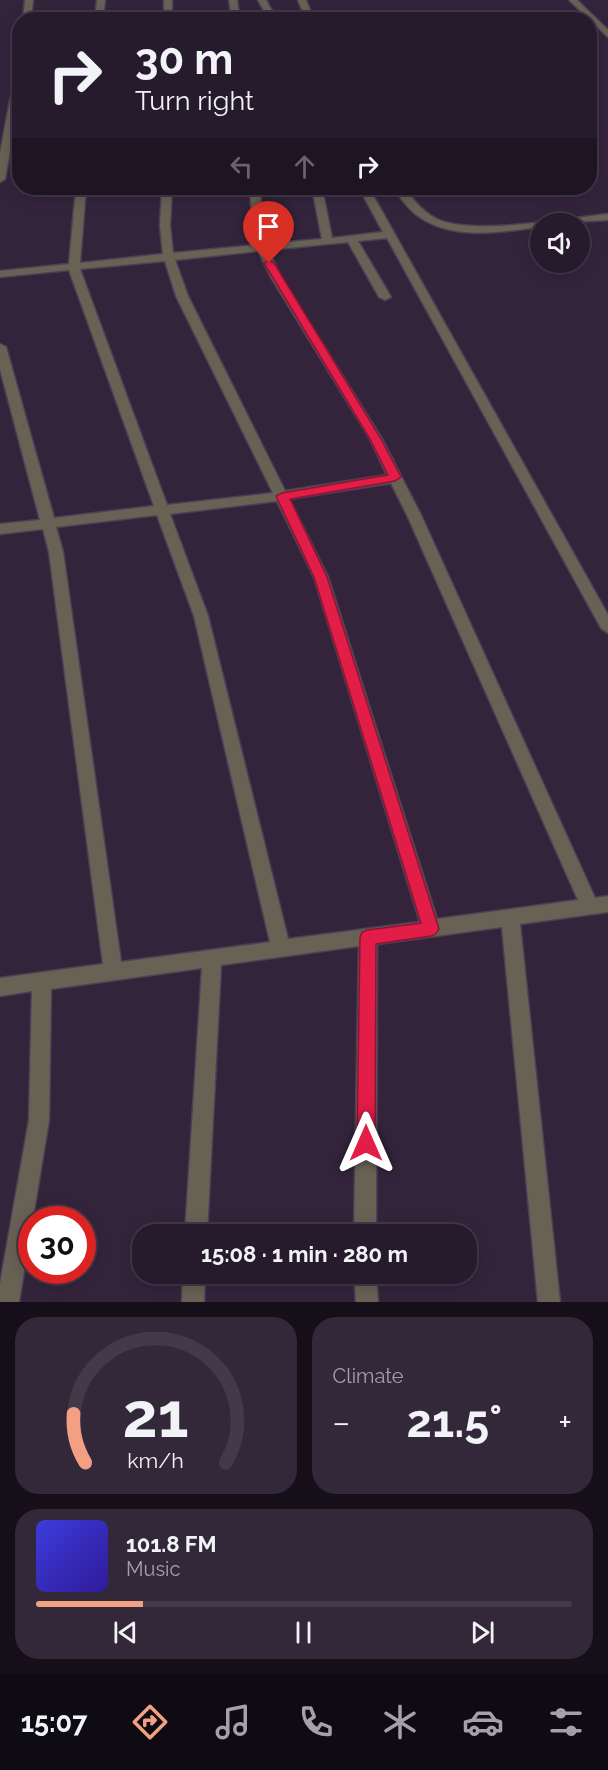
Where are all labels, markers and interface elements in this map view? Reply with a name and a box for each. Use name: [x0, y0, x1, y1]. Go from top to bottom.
text: 30 m: [135, 35, 233, 84]
icon: right: [36, 36, 114, 114]
text: Turn right: [135, 85, 254, 116]
icon: left: [225, 150, 258, 183]
icon: ahead: [288, 150, 321, 183]
icon: right: [351, 150, 384, 183]
pin: [243, 201, 294, 263]
icon: arrive: [252, 210, 285, 243]
map controls: [530, 213, 590, 273]
button: sound: [530, 213, 590, 273]
position arrow: [334, 1111, 398, 1175]
speed limit sign: 30: [18, 1206, 96, 1284]
text: 15:08 · 1 min · 280 m: [201, 1241, 408, 1267]
text: Climate: [333, 1364, 404, 1388]
text: 21: [123, 1378, 189, 1452]
text: 21.5°: [407, 1395, 502, 1448]
text: −: [333, 1403, 350, 1442]
text: +: [558, 1403, 572, 1442]
text: km/h: [127, 1448, 184, 1473]
text: 101.8 FM: [126, 1531, 216, 1557]
text: Music: [126, 1557, 180, 1581]
icon: previous: [109, 1616, 142, 1649]
icon: pause: [287, 1616, 320, 1649]
icon: next: [466, 1616, 499, 1649]
icon: directions: [129, 1701, 171, 1743]
icon: music: [212, 1701, 254, 1743]
icon: phone: [295, 1701, 337, 1743]
icon: climate: [379, 1701, 421, 1743]
icon: car: [462, 1701, 504, 1743]
icon: filters: [545, 1701, 587, 1743]
text: 15:07: [21, 1707, 87, 1738]

